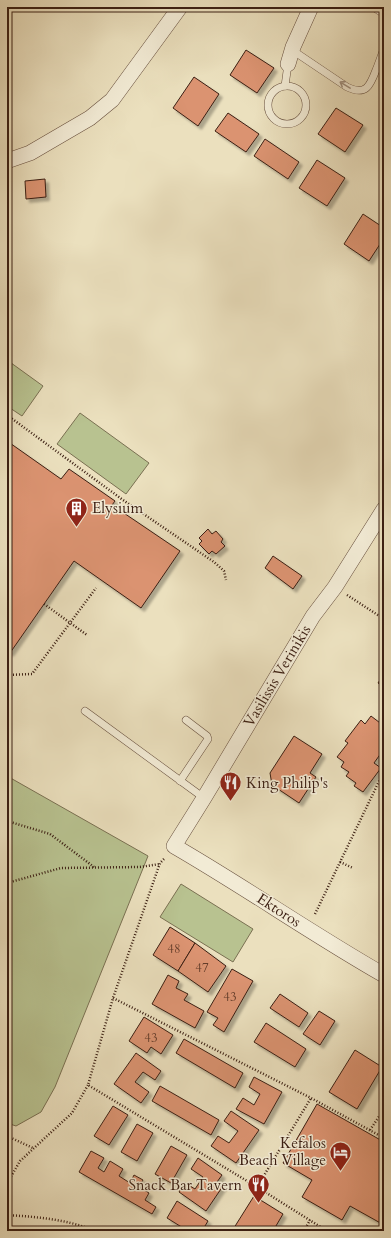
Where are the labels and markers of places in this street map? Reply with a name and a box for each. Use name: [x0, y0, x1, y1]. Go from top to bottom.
building icon: Elysium: [64, 495, 90, 528]
place label: Elysium: [92, 498, 143, 518]
restaurant icon: King Philip's: [218, 770, 244, 803]
place label: King Philip's: [246, 773, 328, 793]
place label: Kefalos Beach Village: [239, 1133, 326, 1170]
hotel icon: Kefalos Beach Village: [328, 1139, 354, 1172]
restaurant icon: Snack Bar Tavern: [245, 1172, 271, 1205]
place label: Snack Bar Tavern: [129, 1175, 242, 1195]

